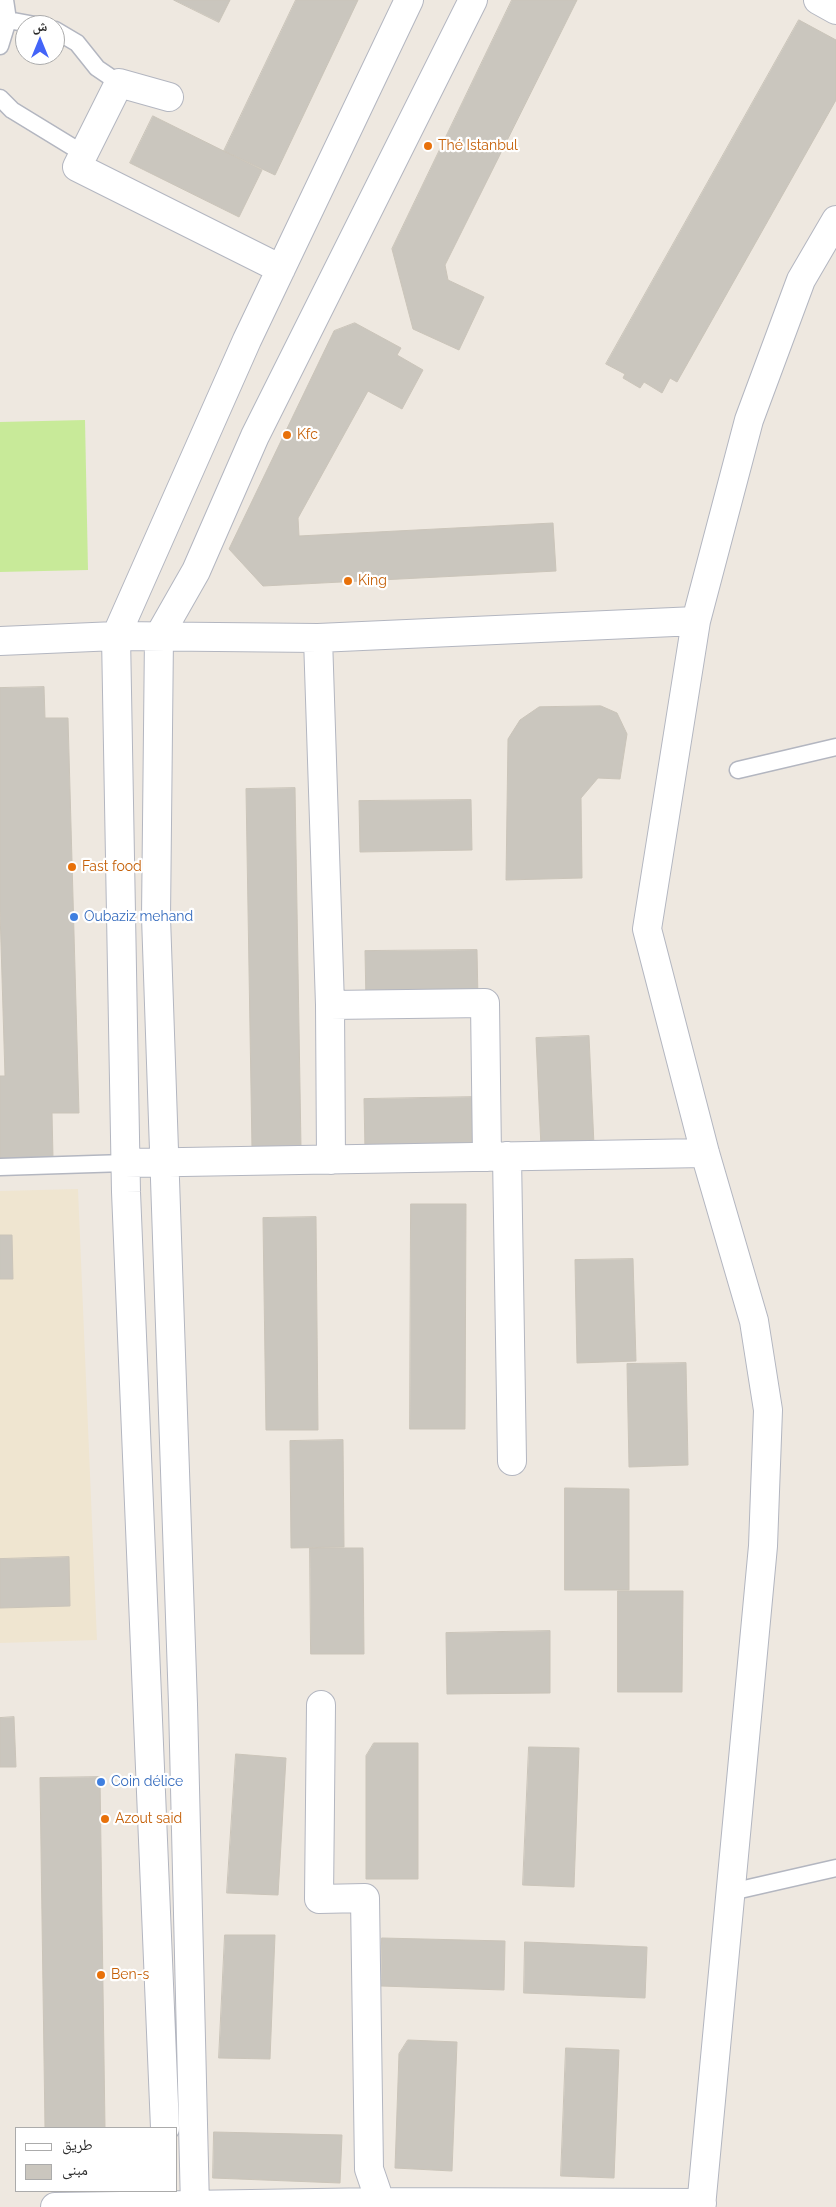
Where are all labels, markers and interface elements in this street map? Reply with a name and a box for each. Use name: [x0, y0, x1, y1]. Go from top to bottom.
north arrow: [15, 15, 65, 65]
text: ش: [33, 18, 47, 34]
place label: Thé Istanbul: [438, 138, 518, 154]
marker: Thé Istanbul: [422, 140, 434, 152]
place label: Kfc: [297, 427, 318, 443]
marker: Kfc: [281, 429, 293, 441]
place label: King: [358, 573, 387, 589]
marker: King: [342, 575, 354, 587]
place label: Fast food: [82, 859, 142, 875]
marker: Fast food: [66, 861, 78, 873]
place label: Oubaziz mehand: [84, 909, 193, 925]
marker: Oubaziz mehand: [68, 911, 80, 923]
place label: Coin délice: [111, 1774, 183, 1790]
marker: Coin délice: [95, 1776, 107, 1788]
place label: Azout said: [115, 1811, 182, 1827]
marker: Azout said: [99, 1813, 111, 1825]
place label: Ben-s: [111, 1967, 149, 1983]
marker: Ben-s: [95, 1969, 107, 1981]
legend: [15, 2127, 178, 2192]
text: طريق: [62, 2136, 93, 2154]
text: مبنى: [62, 2161, 88, 2179]

